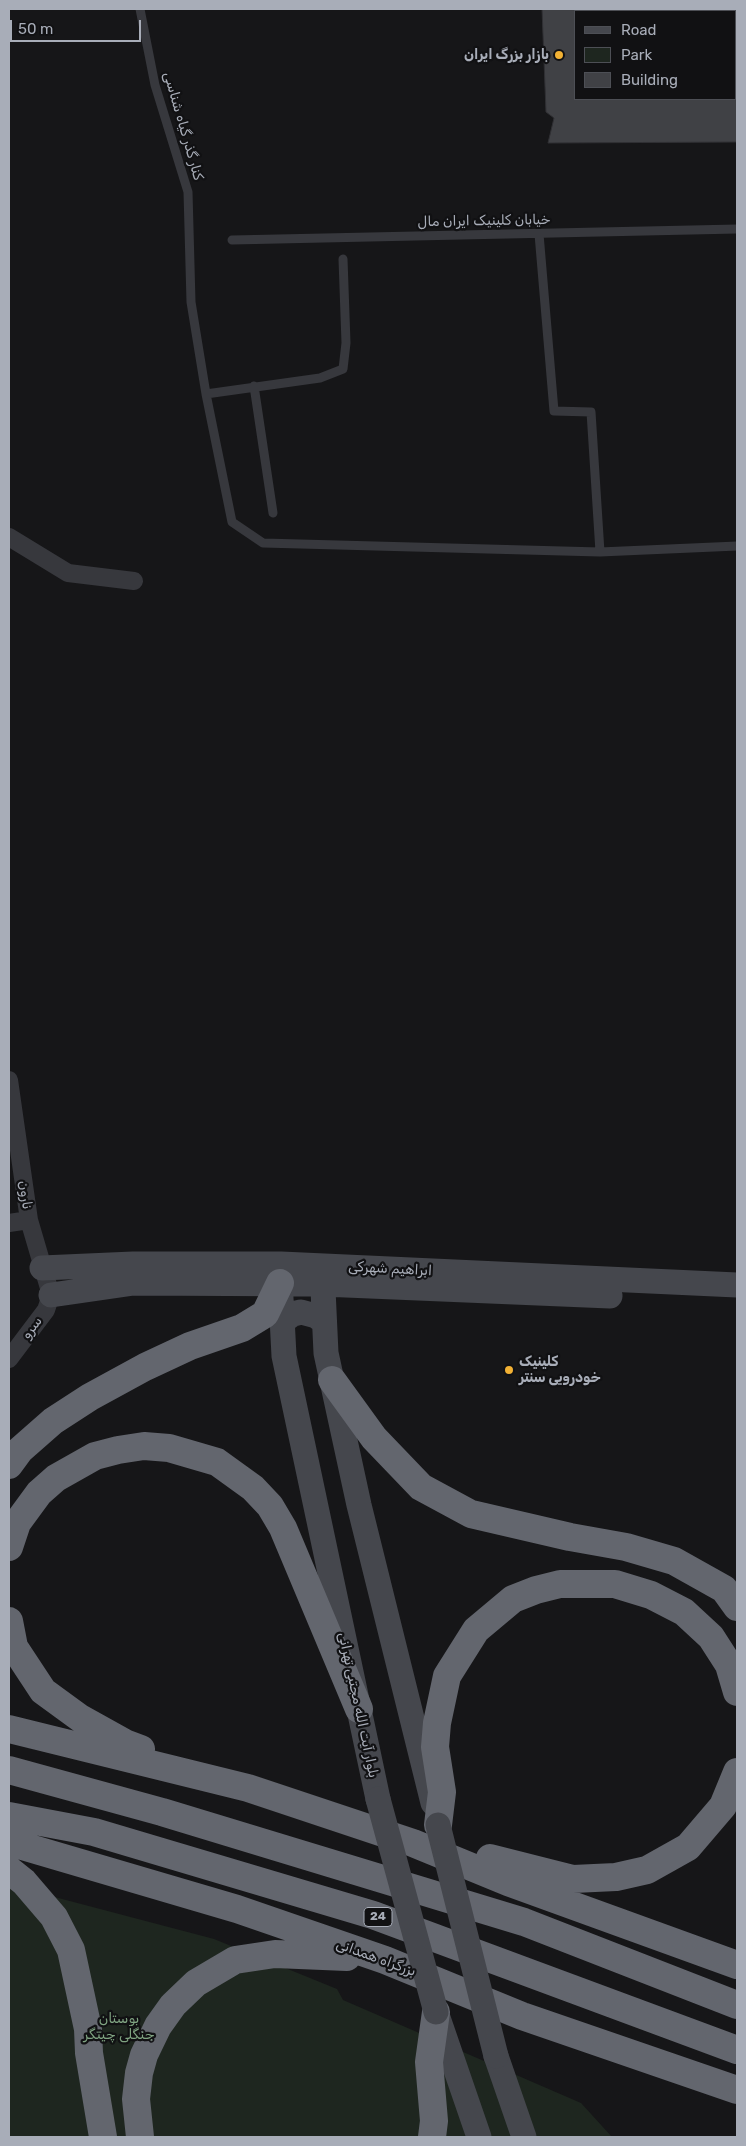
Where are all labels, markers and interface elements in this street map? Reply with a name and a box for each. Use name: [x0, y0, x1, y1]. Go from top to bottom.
scale bar: [12, 10, 144, 42]
legend: [574, 10, 736, 100]
text: 50 m: [18, 20, 53, 38]
text: Road: [621, 21, 657, 39]
text: Park: [621, 46, 652, 64]
place label: بازار بزرگ ایران: [464, 47, 549, 63]
marker: بازار بزرگ ایران: [553, 49, 565, 61]
street label: کنار گذر گیاه شناسی: [159, 70, 207, 182]
text: Building: [621, 71, 678, 89]
street label: خیابان کلینیک ایران مال: [417, 211, 551, 231]
street label: نارون: [15, 1180, 35, 1210]
street label: ابراهیم شهرکی: [348, 1258, 432, 1280]
street label: سرو: [18, 1313, 46, 1343]
place label: کلینیک خودرویی سنتر: [519, 1354, 601, 1386]
marker: کلینیک خودرویی سنتر: [503, 1364, 515, 1376]
street label: بلوار آیت الله مجتبی تهرانی: [334, 1631, 382, 1779]
road number: 24: [364, 1908, 392, 1926]
street label: بزرگراه همدانی: [334, 1936, 418, 1980]
park label: بوستان جنگلی چیتگر: [84, 2011, 154, 2044]

